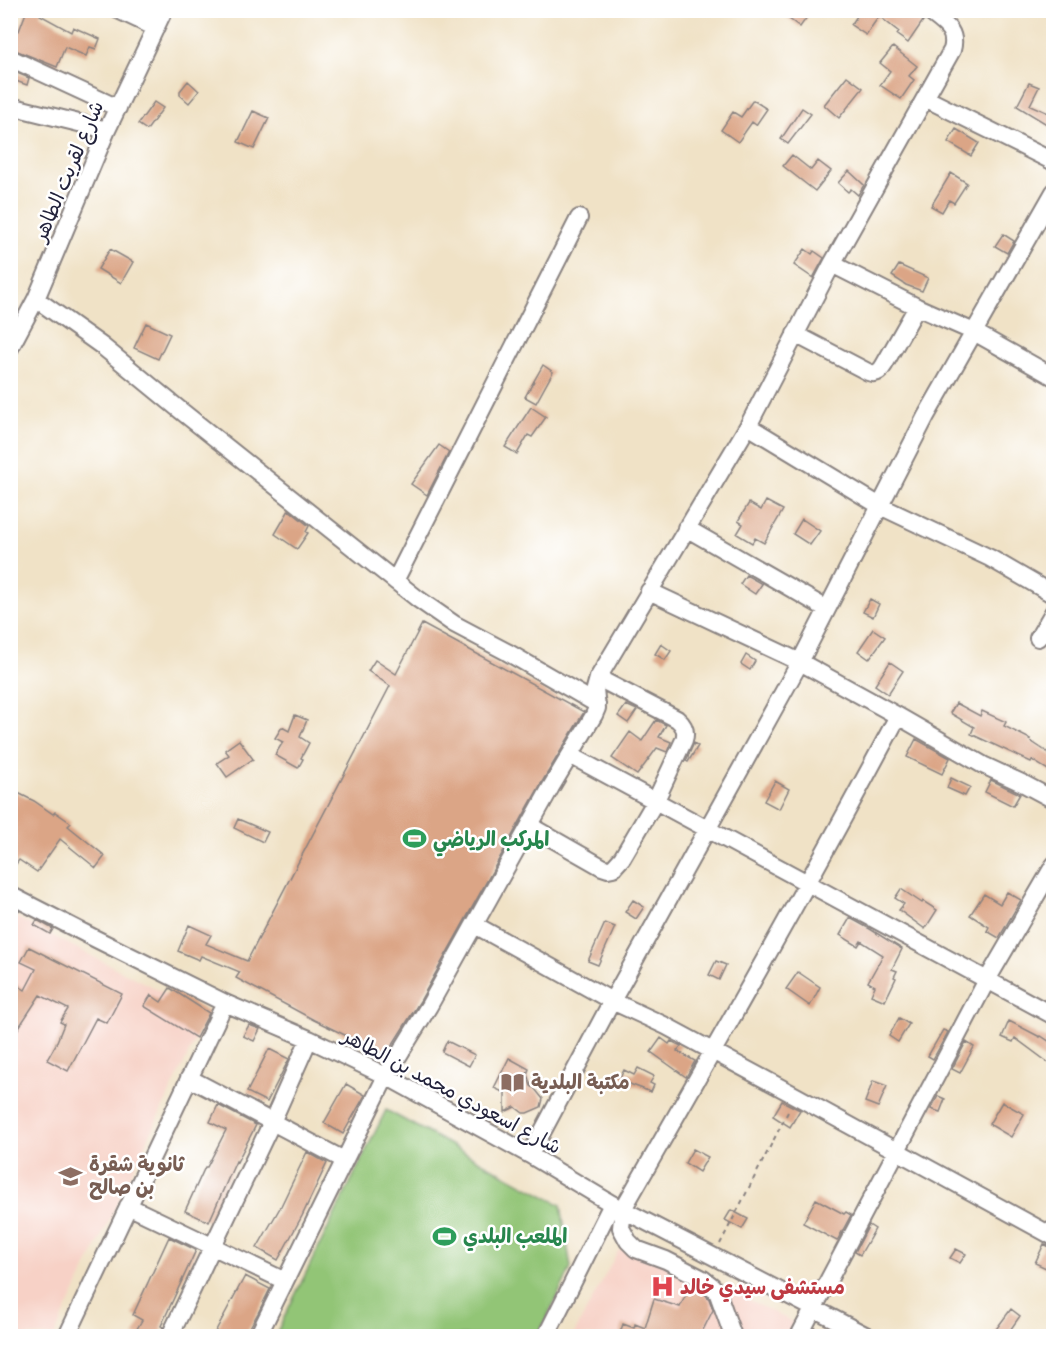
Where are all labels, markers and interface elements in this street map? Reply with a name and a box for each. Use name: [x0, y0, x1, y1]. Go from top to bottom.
street label: شارع لقريت الطاهر: [27, 97, 110, 248]
sports icon: المركب الرياضي: [402, 826, 428, 852]
place label: المركب الرياضي: [433, 827, 549, 857]
street label: شارع اسعودي محمد بن الطاهر: [335, 1022, 565, 1162]
library icon: مكتبة البلدية: [500, 1069, 526, 1095]
place label: مكتبة البلدية: [531, 1070, 630, 1095]
place label: ثانوية شقرة بن صالح: [89, 1152, 185, 1200]
school or university icon: ثانوية شقرة بن صالح: [58, 1163, 84, 1189]
sports icon: الملعب البلدي: [432, 1223, 458, 1249]
place label: الملعب البلدي: [463, 1224, 567, 1252]
hospital icon: مستشفى سيدي خالد: [649, 1274, 675, 1300]
place label: مستشفى سيدي خالد: [680, 1275, 845, 1303]

